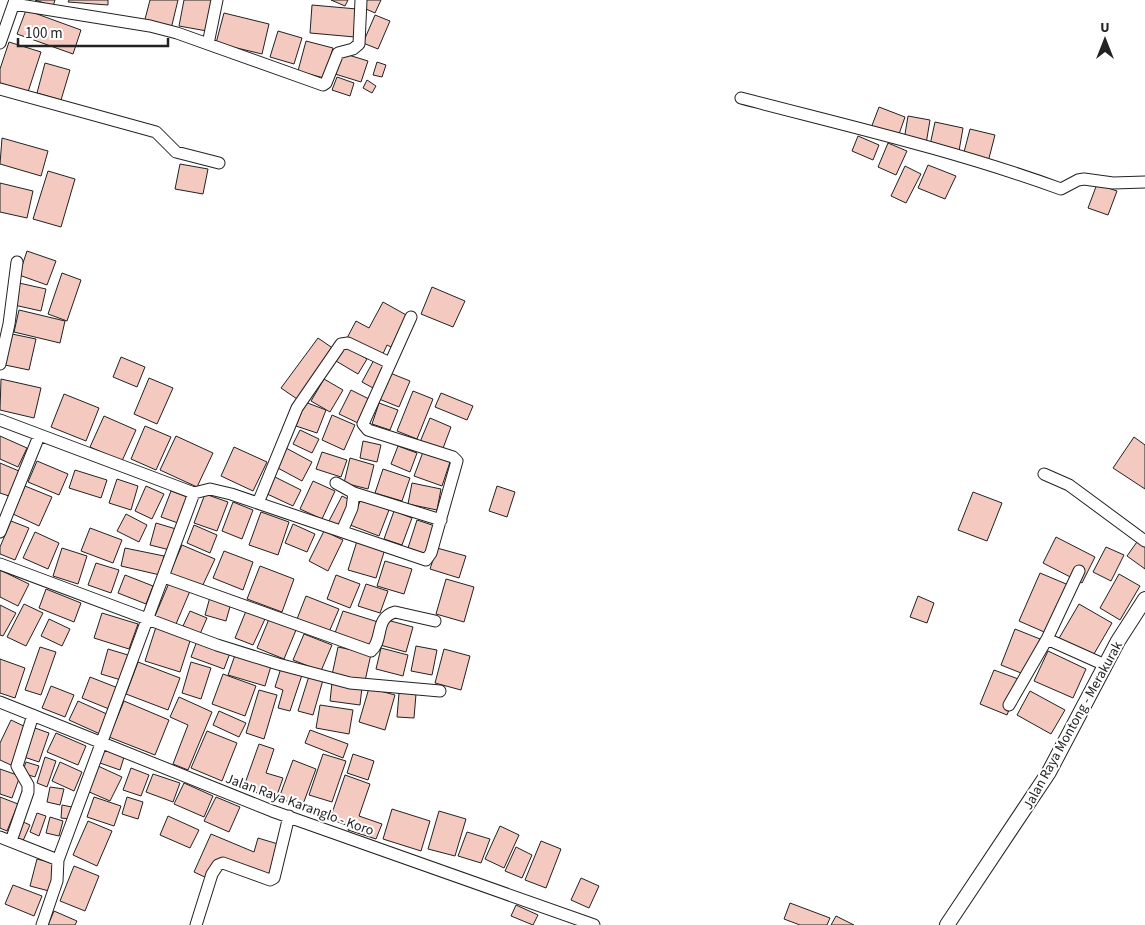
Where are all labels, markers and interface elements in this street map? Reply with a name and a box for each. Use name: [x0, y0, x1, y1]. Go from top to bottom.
scale bar: [18, 15, 168, 47]
north arrow: [1080, 15, 1130, 65]
text: U: [1100, 18, 1110, 38]
text: 100 m: [25, 23, 63, 44]
street label: Jalan Raya Montong - Merakurak: [1018, 638, 1128, 813]
street label: Jalan Raya Karanglo - Koro: [223, 769, 377, 841]

